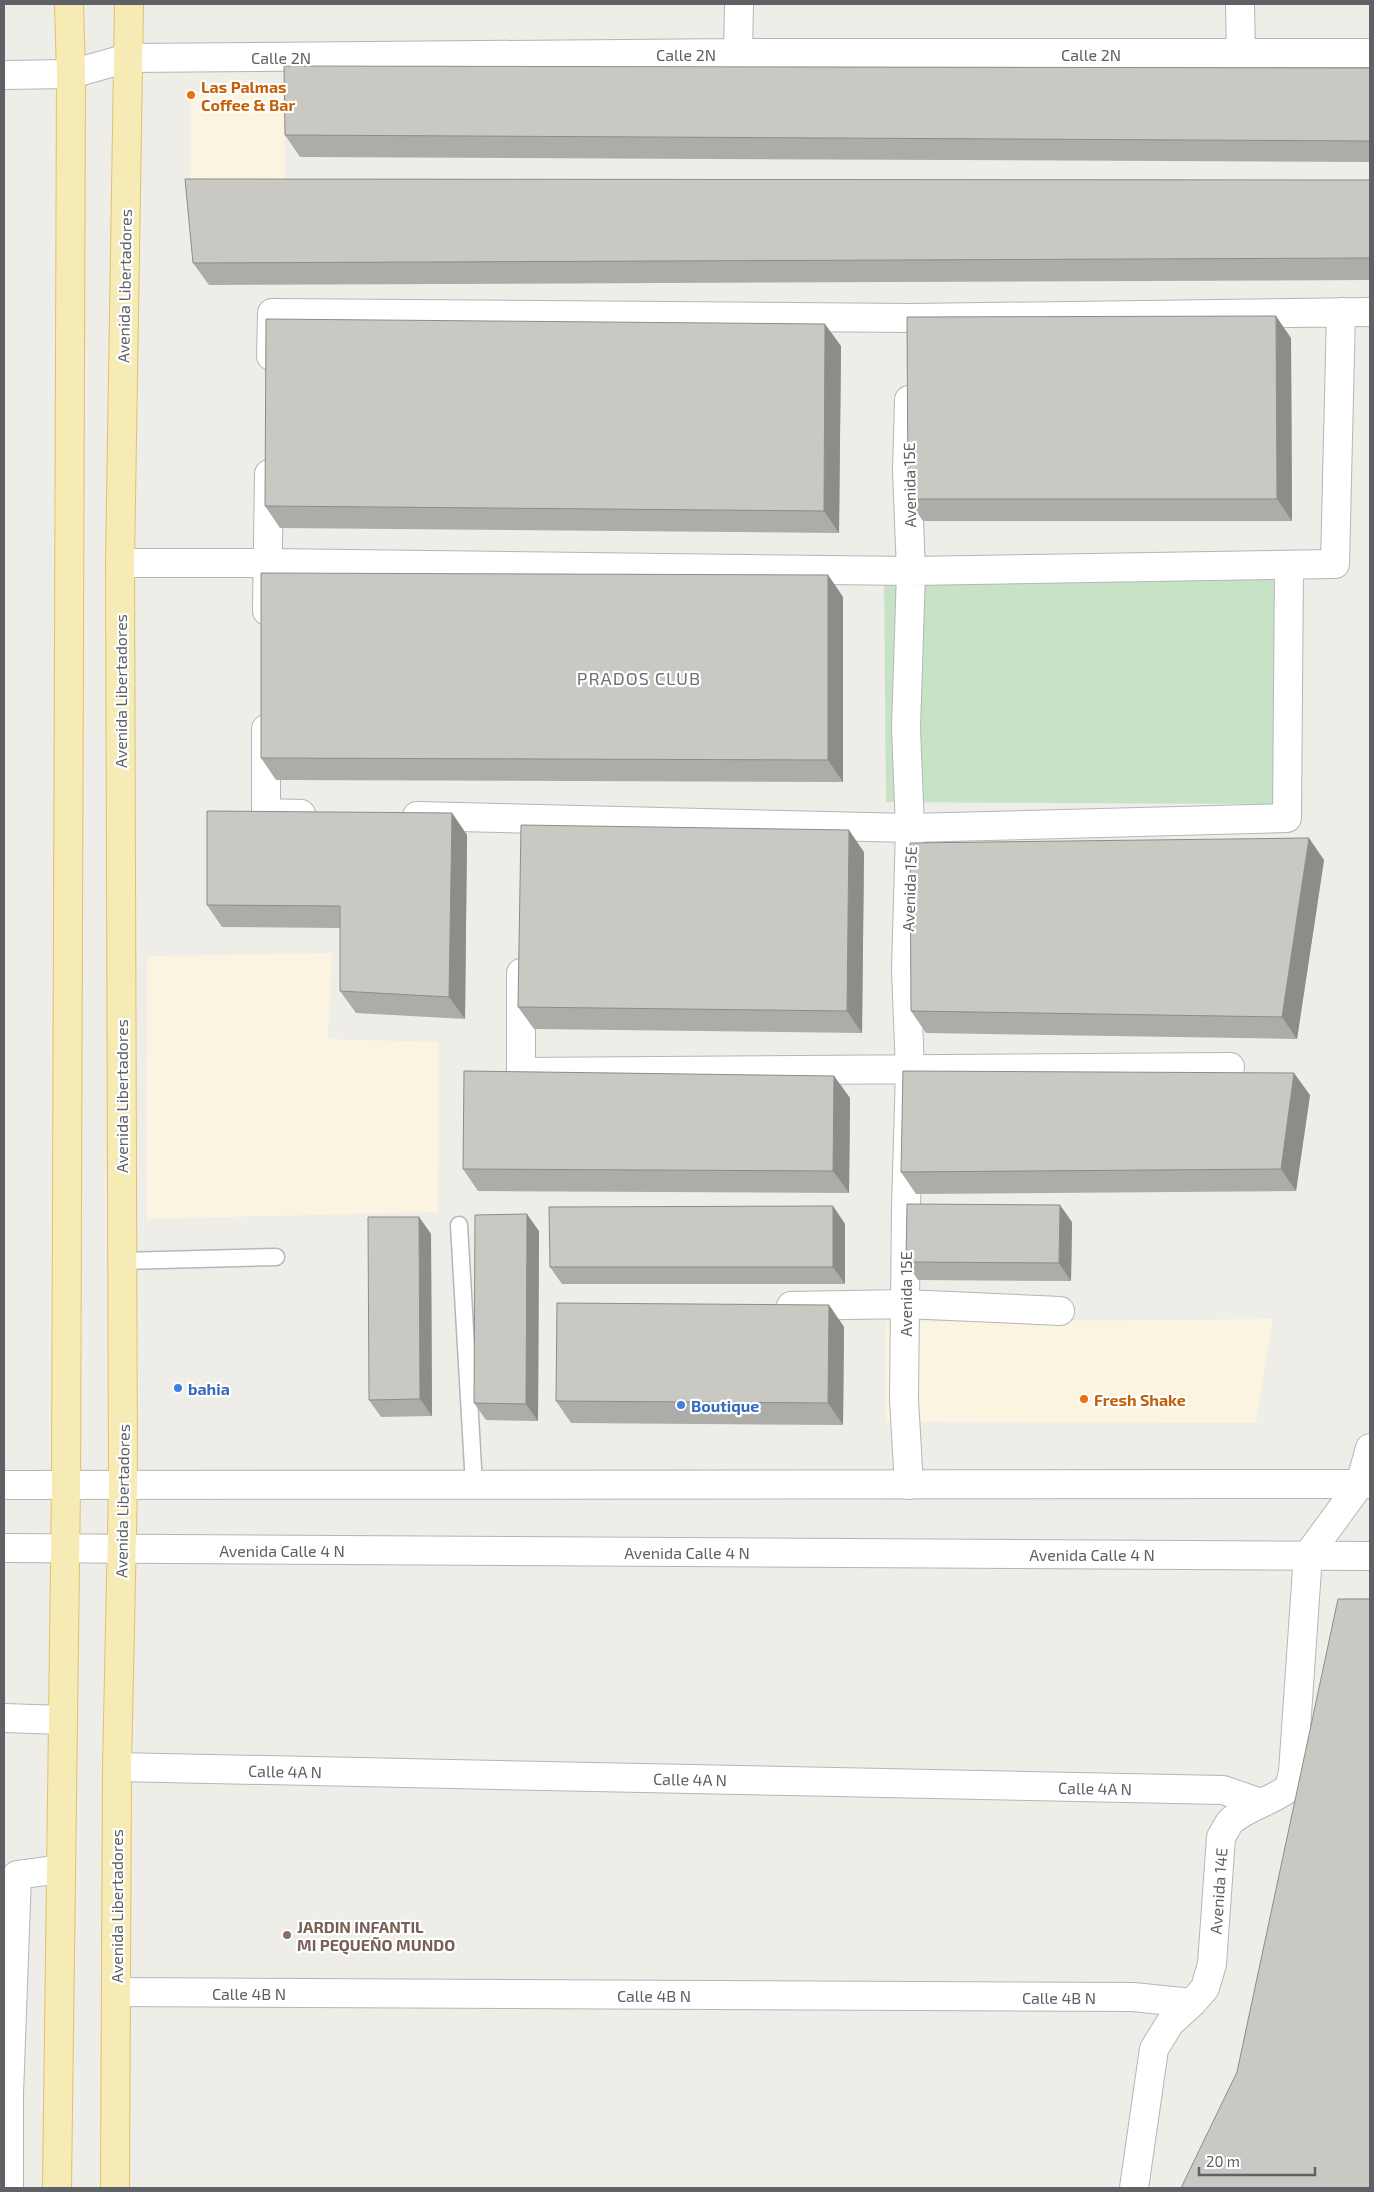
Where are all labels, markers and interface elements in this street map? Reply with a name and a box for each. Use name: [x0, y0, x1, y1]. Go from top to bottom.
street label: Calle 2N: [656, 45, 716, 64]
street label: Calle 2N: [1061, 45, 1121, 64]
street label: Calle 2N: [251, 48, 311, 67]
place label: Las Palmas Coffee & Bar: [201, 77, 295, 114]
marker: Las Palmas Coffee & Bar: [185, 89, 197, 101]
street label: Avenida Libertadores: [113, 209, 135, 363]
street label: Avenida 15E: [899, 442, 919, 528]
street label: Avenida Libertadores: [111, 614, 130, 768]
district label: PRADOS CLUB: [577, 667, 701, 689]
street label: Avenida 15E: [898, 846, 920, 932]
street label: Avenida Libertadores: [112, 1019, 131, 1173]
street label: Avenida 15E: [896, 1251, 915, 1337]
place label: bahia: [188, 1379, 230, 1398]
marker: bahia: [172, 1382, 184, 1394]
place label: Fresh Shake: [1094, 1390, 1186, 1409]
marker: Fresh Shake: [1078, 1393, 1090, 1405]
place label: Boutique: [691, 1396, 759, 1415]
marker: Boutique: [675, 1399, 687, 1411]
street label: Avenida Libertadores: [111, 1424, 133, 1578]
street label: Avenida Calle 4 N: [219, 1541, 345, 1560]
street label: Avenida Calle 4 N: [624, 1543, 750, 1562]
street label: Avenida Calle 4 N: [1029, 1545, 1155, 1564]
street label: Calle 4A N: [248, 1761, 322, 1781]
street label: Calle 4A N: [653, 1769, 727, 1789]
street label: Calle 4A N: [1058, 1778, 1132, 1798]
street label: Avenida Libertadores: [107, 1829, 126, 1983]
street label: Avenida 14E: [1206, 1847, 1230, 1935]
place label: JARDIN INFANTIL MI PEQUEÑO MUNDO: [297, 1917, 455, 1955]
marker: JARDIN INFANTIL MI PEQUEÑO MUNDO: [281, 1929, 293, 1941]
street label: Calle 4B N: [212, 1984, 286, 2003]
street label: Calle 4B N: [617, 1986, 691, 2005]
street label: Calle 4B N: [1022, 1988, 1096, 2007]
scale bar: [1199, 2144, 1315, 2176]
text: 20 m: [1206, 2152, 1240, 2170]

